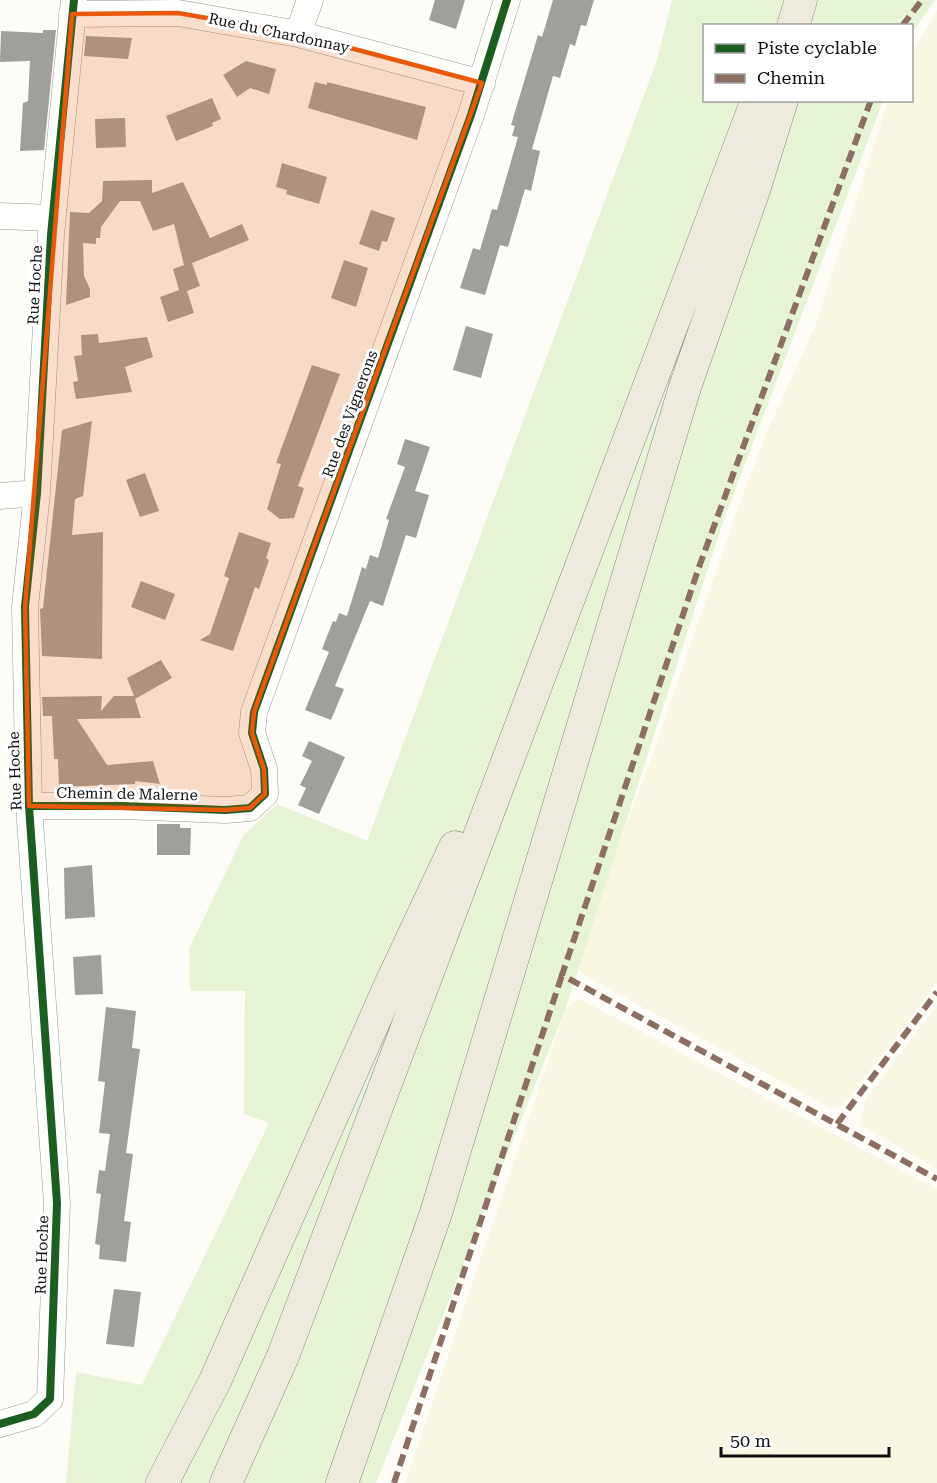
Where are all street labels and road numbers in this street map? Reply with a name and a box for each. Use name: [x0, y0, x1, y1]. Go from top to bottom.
street label: Rue du Chardonnay: [207, 9, 351, 57]
street label: Rue Hoche: [24, 245, 46, 325]
street label: Rue des Vignerons: [319, 348, 381, 480]
street label: Rue Hoche: [5, 731, 25, 811]
street label: Chemin de Malerne: [56, 784, 198, 804]
street label: Rue Hoche: [32, 1215, 52, 1295]

